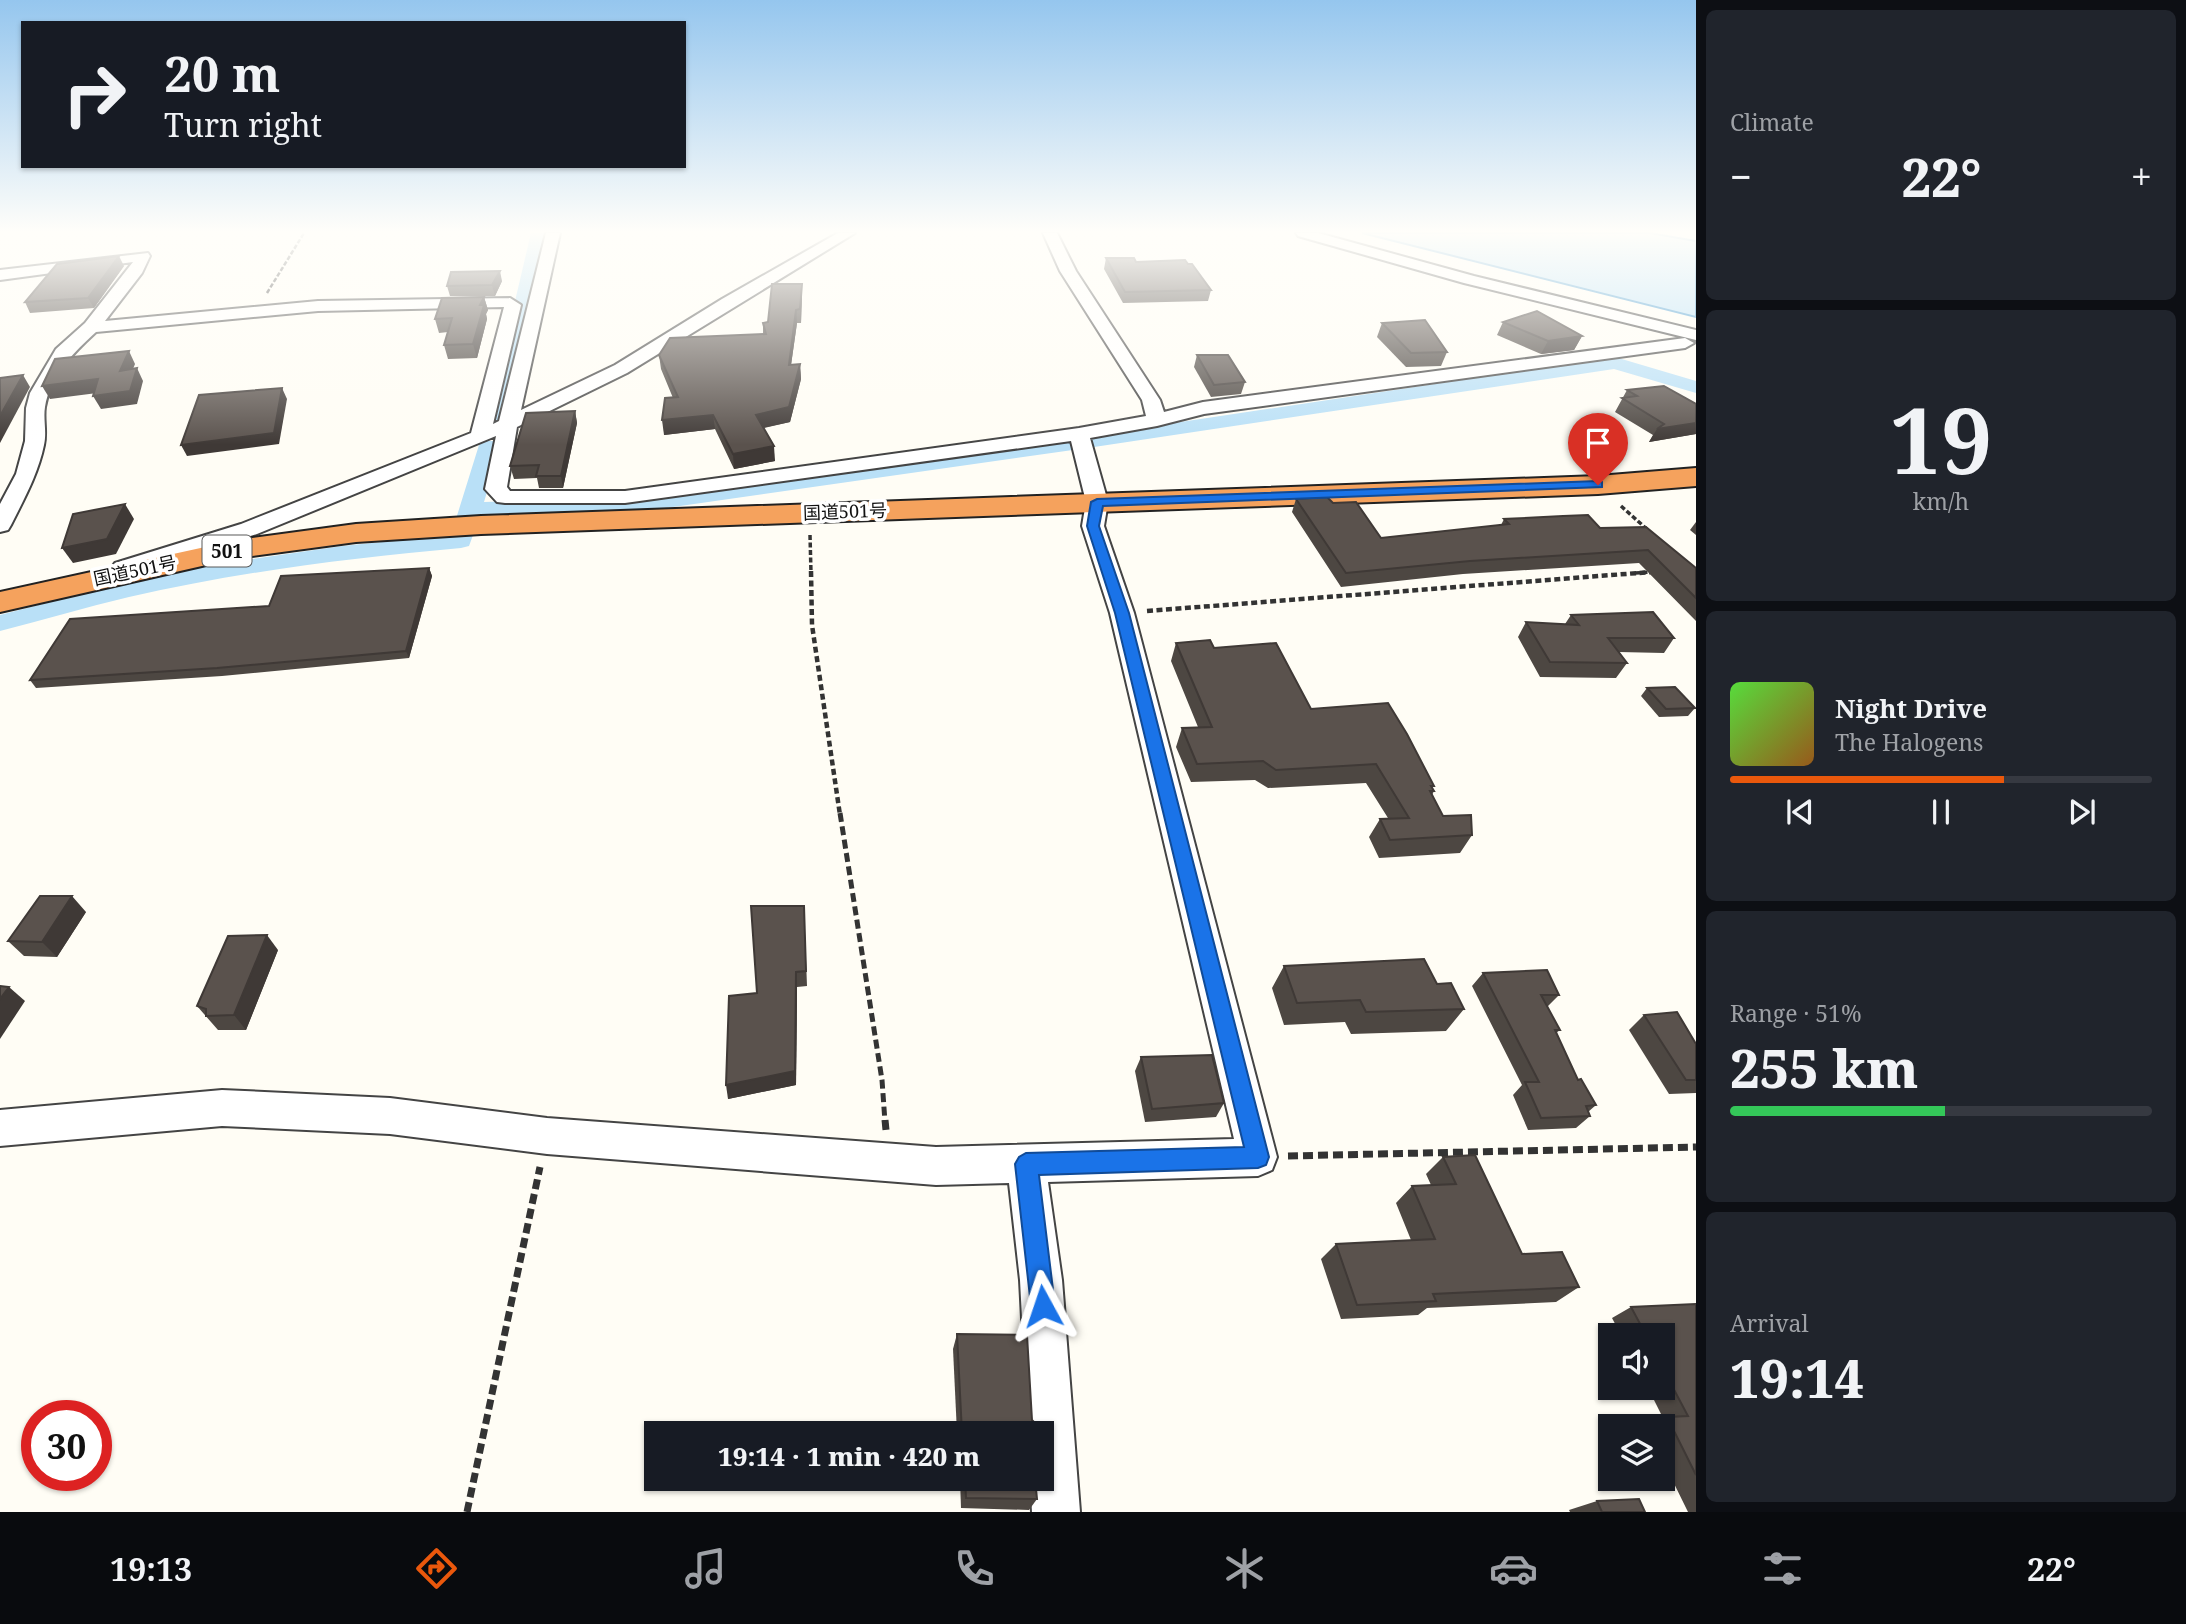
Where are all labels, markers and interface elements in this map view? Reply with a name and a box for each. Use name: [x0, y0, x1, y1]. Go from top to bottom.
text: 20 m: [164, 40, 280, 106]
icon: right: [49, 49, 140, 140]
text: Turn right: [164, 103, 322, 146]
text: Climate: [1730, 106, 1814, 138]
text: 22°: [1901, 141, 1981, 212]
text: −: [1730, 150, 1752, 202]
text: +: [2131, 150, 2152, 202]
text: 19: [1890, 377, 1992, 501]
pin: [1568, 413, 1628, 485]
icon: arrive: [1579, 424, 1617, 462]
text: km/h: [1913, 485, 1969, 517]
street label: 国道501号: [802, 498, 887, 524]
road number: 501: [202, 536, 252, 566]
street label: 国道501号: [91, 550, 178, 591]
text: Night Drive: [1835, 690, 1987, 726]
text: The Halogens: [1835, 726, 1983, 758]
icon: previous: [1781, 793, 1819, 831]
icon: pause: [1922, 793, 1960, 831]
icon: next: [2063, 793, 2101, 831]
text: Range · 51%: [1730, 997, 1862, 1029]
text: 255 km: [1730, 1032, 1918, 1103]
position arrow: [1006, 1269, 1080, 1343]
text: Arrival: [1730, 1307, 1809, 1339]
map controls: [1598, 1323, 1675, 1491]
button: sound: [1598, 1323, 1675, 1400]
text: 19:14: [1730, 1342, 1864, 1413]
speed limit sign: 30: [21, 1400, 112, 1491]
button: layers: [1598, 1414, 1675, 1491]
text: 19:14 · 1 min · 420 m: [718, 1438, 980, 1474]
icon: directions: [412, 1544, 461, 1593]
icon: music: [681, 1544, 730, 1593]
icon: phone: [950, 1544, 999, 1593]
icon: climate: [1220, 1544, 1269, 1593]
icon: car: [1489, 1544, 1538, 1593]
icon: filters: [1758, 1544, 1807, 1593]
text: 19:13: [110, 1547, 192, 1590]
text: 22°: [2027, 1547, 2076, 1590]

